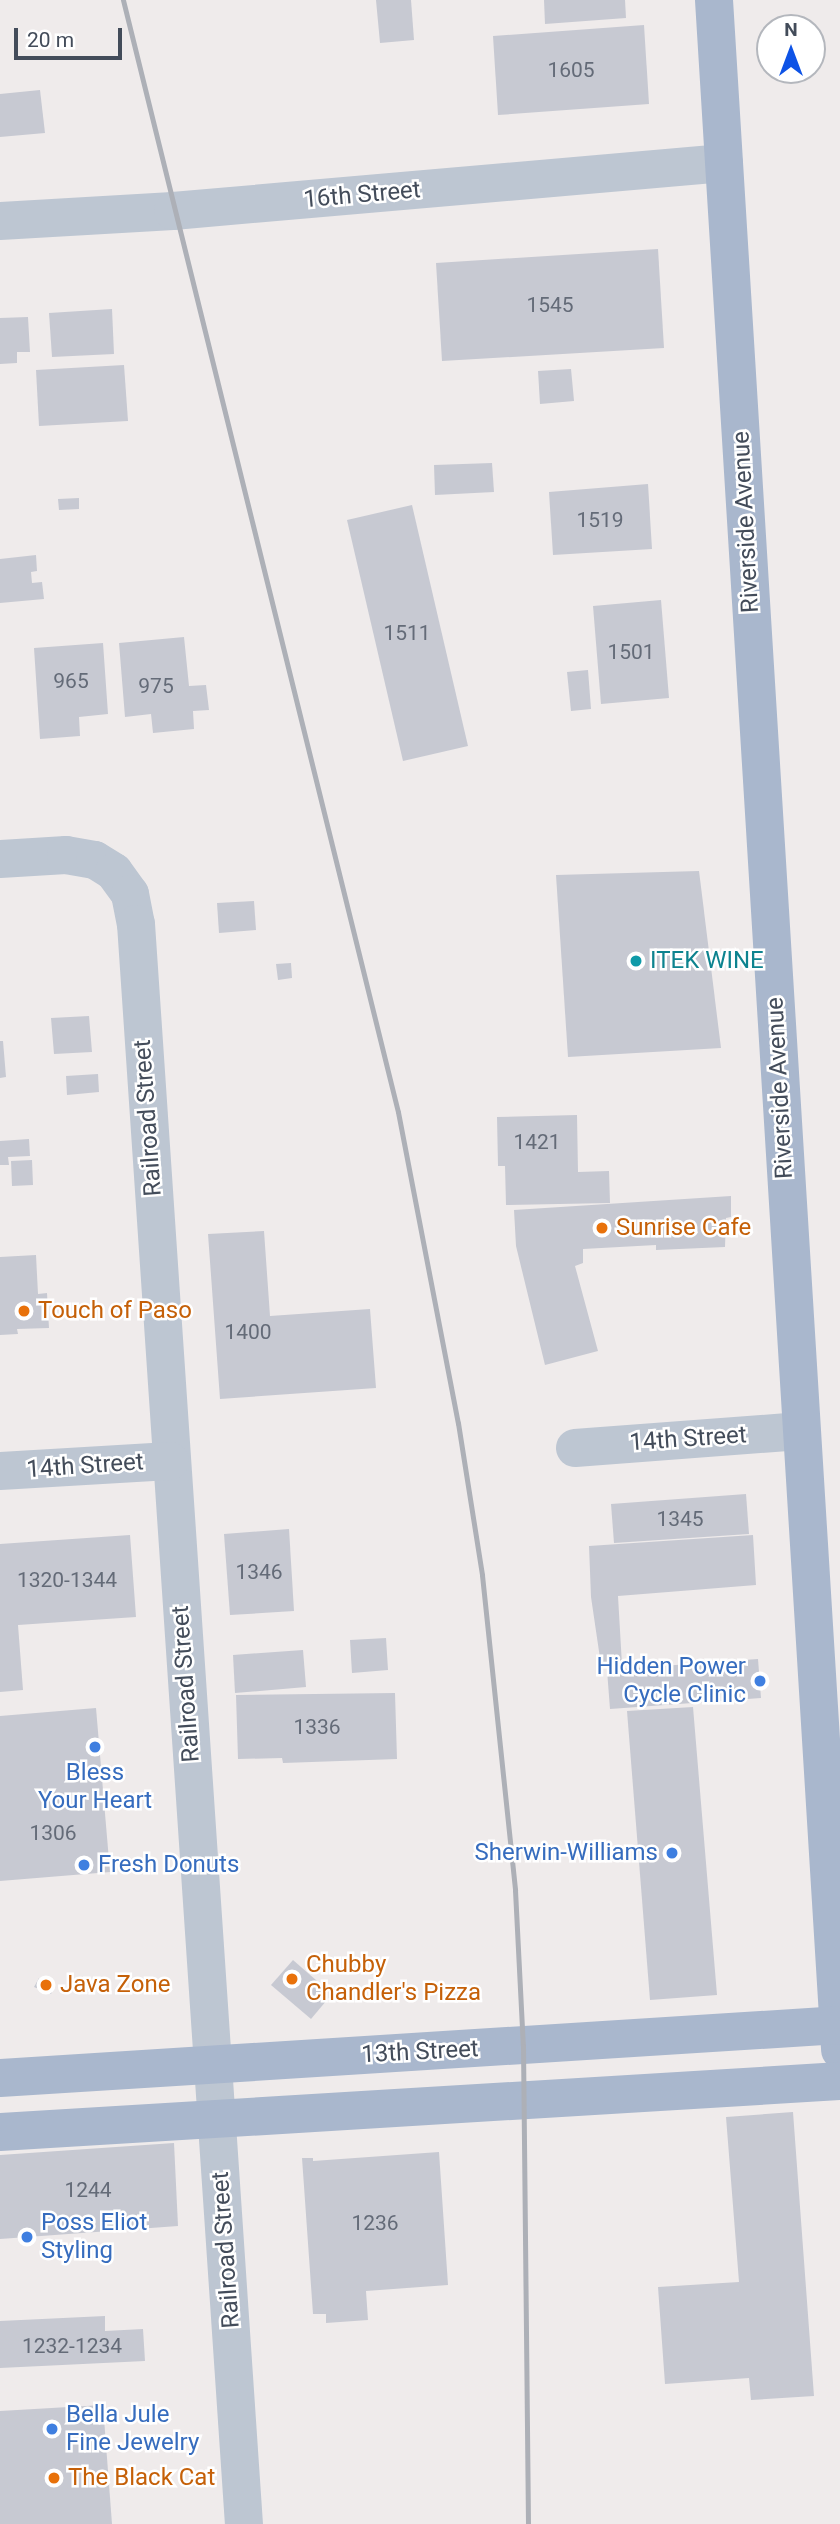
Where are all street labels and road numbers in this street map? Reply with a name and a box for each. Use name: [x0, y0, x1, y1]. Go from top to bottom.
street label: 16th Street: [302, 176, 422, 214]
street label: Riverside Avenue: [727, 430, 765, 614]
street label: Riverside Avenue: [761, 996, 799, 1180]
street label: Railroad Street: [128, 1039, 168, 1197]
street label: 14th Street: [628, 1421, 748, 1457]
street label: 14th Street: [25, 1448, 145, 1484]
street label: Railroad Street: [166, 1605, 206, 1763]
street label: 13th Street: [361, 2035, 479, 2069]
street label: Railroad Street: [206, 2171, 246, 2329]

